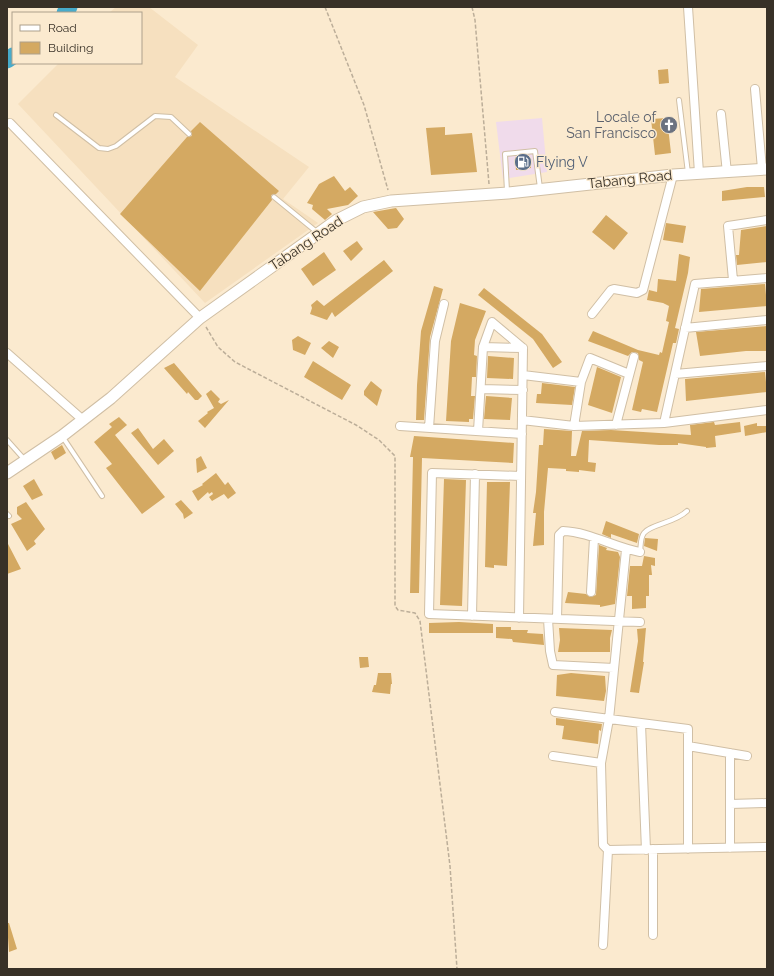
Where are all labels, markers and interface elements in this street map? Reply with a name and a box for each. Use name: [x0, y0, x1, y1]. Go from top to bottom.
legend: [12, 12, 142, 64]
text: Road: [48, 21, 77, 35]
text: Building: [48, 41, 94, 55]
place label: Locale of San Francisco: [566, 109, 657, 141]
church icon: Locale of San Francisco: [659, 115, 679, 135]
fuel station icon: Flying V: [513, 152, 533, 172]
place label: Flying V: [536, 154, 588, 170]
street label: Tabang Road: [587, 167, 673, 191]
street label: Tabang Road: [266, 213, 346, 273]

